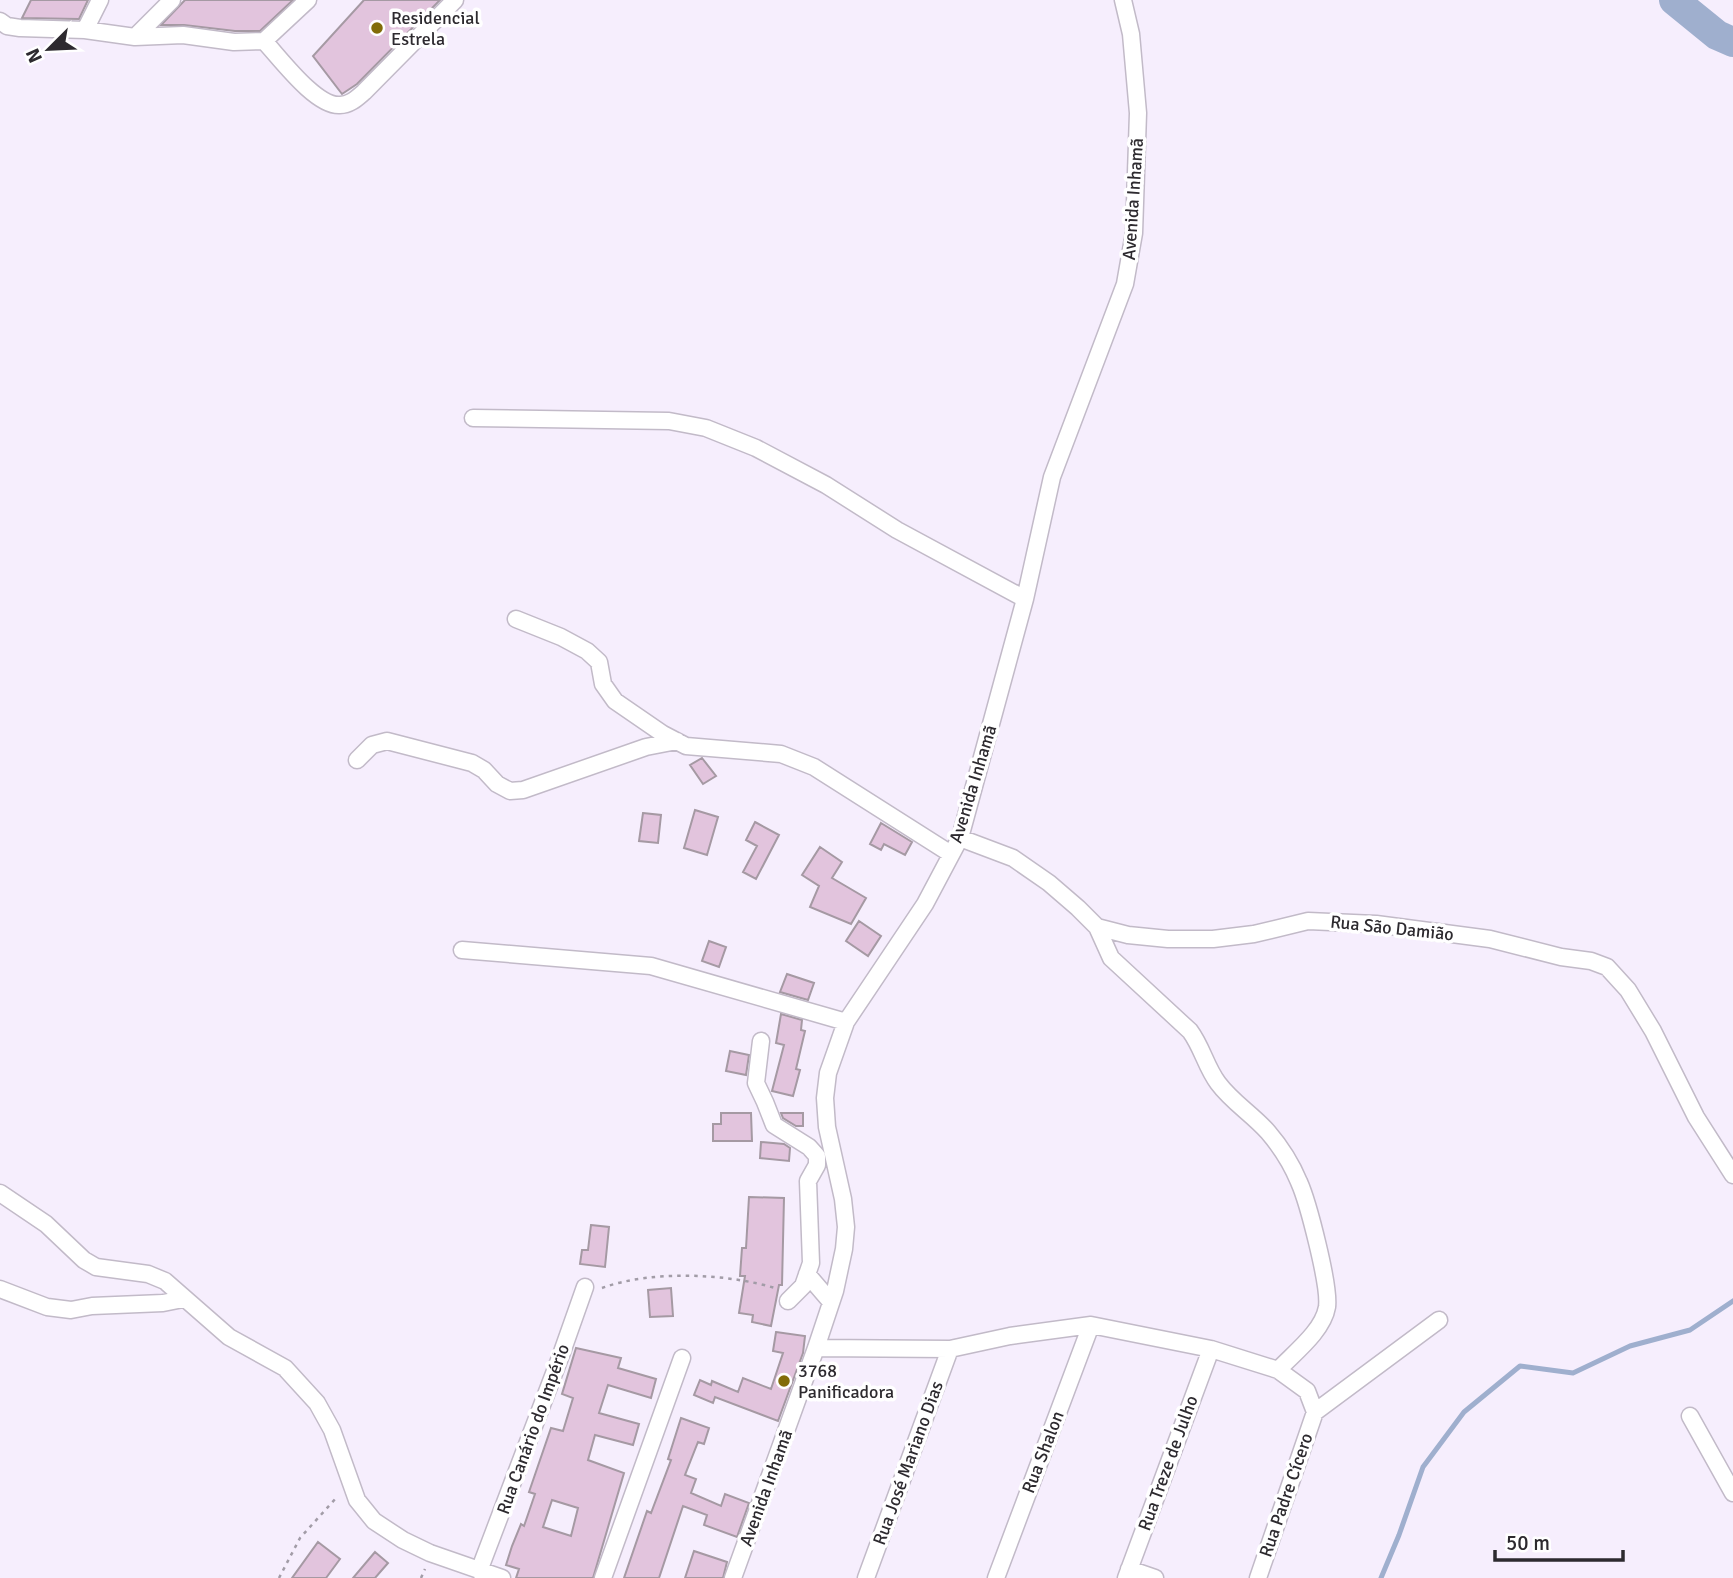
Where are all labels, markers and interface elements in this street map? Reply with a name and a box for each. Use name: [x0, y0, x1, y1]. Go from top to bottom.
place label: Residencial Estrela: [391, 7, 480, 50]
north arrow: [14, 14, 84, 84]
marker: Residencial Estrela: [369, 20, 385, 36]
text: N: [21, 45, 48, 66]
street label: Avenida Inhamã: [1118, 137, 1148, 261]
street label: Avenida Inhamã: [945, 722, 1001, 846]
street label: Rua São Damião: [1329, 911, 1455, 945]
street label: Rua Canário do Império: [492, 1341, 574, 1517]
place label: 3768 Panificadora: [798, 1360, 894, 1403]
marker: 3768 Panificadora: [776, 1373, 792, 1389]
street label: Rua José Mariano Dias: [868, 1378, 948, 1548]
street label: Rua Treze de Julho: [1133, 1392, 1203, 1534]
street label: Rua Shalon: [1017, 1408, 1069, 1496]
street label: Avenida Inhamã: [735, 1427, 797, 1549]
street label: Rua Padre Cícero: [1254, 1430, 1318, 1560]
scale bar: [1495, 1518, 1623, 1562]
text: 50 m: [1506, 1530, 1550, 1556]

